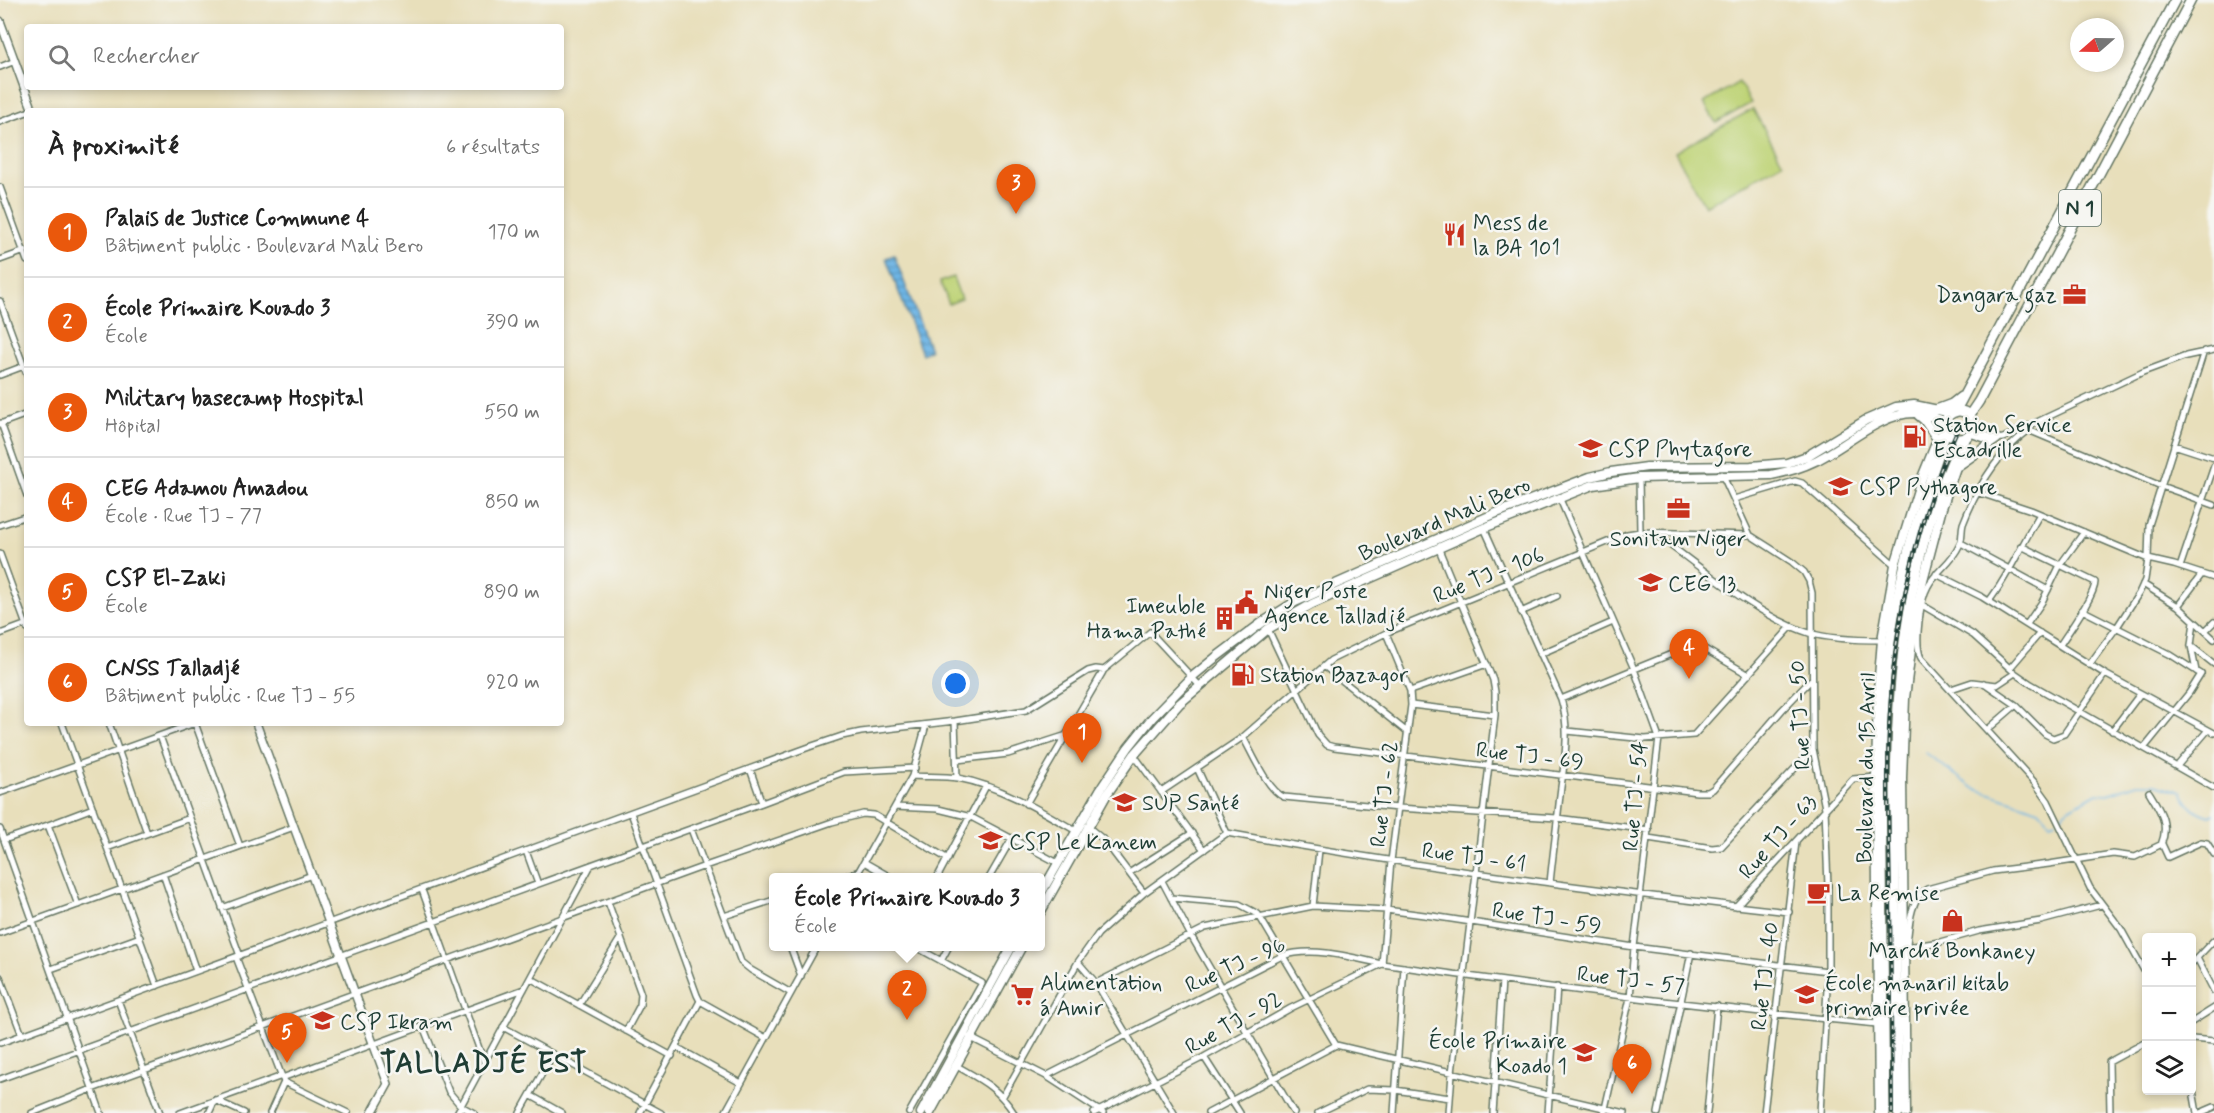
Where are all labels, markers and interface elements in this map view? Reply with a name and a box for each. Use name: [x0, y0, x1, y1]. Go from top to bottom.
north arrow: [2070, 18, 2124, 72]
search box: [24, 24, 564, 90]
icon: search: [45, 41, 78, 74]
text: Rechercher: [93, 43, 200, 71]
text: À proximité: [48, 130, 179, 164]
text: 6 résultats: [446, 134, 540, 161]
pin: 3: [996, 164, 1036, 214]
road number: N 1: [2059, 190, 2101, 226]
text: Palais de Justice Commune 4: [105, 205, 369, 233]
place label: Mess de la BA 101: [1473, 210, 1560, 263]
text: 1: [63, 219, 72, 246]
text: 170 m: [488, 219, 540, 246]
restaurant icon: Mess de la BA 101: [1442, 222, 1468, 248]
text: Bâtiment public · Boulevard Mali Bero: [105, 233, 423, 260]
office icon: Dangara gaz: [2062, 281, 2088, 307]
place label: Dangara gaz: [1936, 282, 2057, 313]
text: École Primaire Kouado 3: [105, 295, 330, 323]
text: 2: [63, 309, 72, 336]
text: 390 m: [486, 309, 540, 336]
text: École: [105, 323, 148, 350]
text: Military basecamp Hospital: [105, 385, 364, 413]
text: 3: [63, 399, 72, 426]
text: 550 m: [484, 399, 540, 426]
place label: Station Service Escadrille: [1933, 412, 2072, 465]
text: Hôpital: [105, 413, 160, 440]
fuel station icon: Station Service Escadrille: [1902, 424, 1928, 450]
school or university icon: CSP Phytagore: [1577, 435, 1603, 461]
place label: CSP Phytagore: [1608, 436, 1752, 467]
street label: Boulevard Mali Bero: [1355, 471, 1535, 569]
school or university icon: CSP Pythagore: [1828, 473, 1854, 499]
place label: CSP Pythagore: [1859, 474, 1997, 503]
text: CEG Adamou Amadou: [105, 475, 308, 503]
text: 4: [62, 489, 73, 516]
text: 850 m: [485, 489, 540, 516]
office icon: Sonitam Niger: [1665, 496, 1691, 522]
text: École · Rue TJ - 77: [105, 503, 262, 530]
place label: Sonitam Niger: [1610, 526, 1746, 557]
street label: Rue TJ - 106: [1429, 541, 1548, 611]
text: CSP El-Zaki: [105, 565, 226, 593]
school or university icon: CEG 13: [1637, 570, 1663, 596]
place label: CEG 13: [1668, 571, 1736, 599]
place label: Niger Poste Agence Talladjé: [1264, 578, 1405, 632]
text: 5: [62, 579, 74, 606]
text: 890 m: [483, 579, 540, 606]
public building icon: Niger Poste Agence Talladjé: [1233, 590, 1259, 616]
text: École: [105, 593, 148, 620]
place label: Imeuble Hama Pathé: [1087, 593, 1206, 646]
building icon: Imeuble Hama Pathé: [1211, 605, 1237, 631]
pin: 4: [1670, 630, 1708, 679]
text: CNSS Talladjé: [105, 655, 240, 683]
street label: Rue TJ - 50: [1784, 659, 1818, 770]
fuel station icon: Station Bazagor: [1229, 661, 1255, 687]
place label: Station Bazagor: [1260, 662, 1409, 691]
text: 6: [62, 669, 73, 696]
text: 920 m: [486, 669, 540, 696]
your location: [941, 669, 970, 698]
street label: Boulevard du 15 Avril: [1851, 673, 1883, 863]
text: Bâtiment public · Rue TJ - 55: [105, 683, 355, 710]
pin: 1: [1062, 714, 1102, 763]
street label: Rue TJ - 69: [1474, 736, 1585, 777]
street label: Rue TJ - 62: [1365, 739, 1405, 849]
street label: Rue TJ - 54: [1617, 740, 1655, 852]
school or university icon: SUP Santé: [1111, 789, 1137, 815]
street label: Rue TJ - 63: [1733, 789, 1824, 886]
place label: SUP Santé: [1142, 790, 1239, 818]
school or university icon: CSP Le Kanem: [978, 828, 1004, 854]
place label: CSP Le Kanem: [1009, 829, 1157, 857]
street label: Rue TJ - 61: [1420, 837, 1528, 879]
popup: [769, 873, 1045, 951]
cafe icon: La Remise: [1806, 879, 1832, 905]
place label: La Remise: [1837, 880, 1940, 908]
text: École Primaire Kouado 3: [794, 885, 1020, 913]
street label: Rue TJ - 59: [1490, 897, 1603, 941]
shop icon: Marché Bonkaney: [1939, 908, 1965, 934]
text: École: [794, 913, 837, 940]
street label: Rue TJ - 40: [1745, 920, 1787, 1032]
street label: Rue TJ - 96: [1181, 931, 1290, 1000]
map controls: [2142, 933, 2196, 1095]
button: +: [2142, 933, 2196, 987]
place label: Marché Bonkaney: [1869, 938, 2035, 966]
street label: Rue TJ - 57: [1575, 960, 1686, 1001]
place label: École manaril kitab primaire privée: [1825, 969, 2009, 1023]
pin: 2: [888, 970, 926, 1020]
place label: Alimentation á Amir: [1040, 970, 1162, 1023]
supermarket icon: Alimentation á Amir: [1009, 982, 1035, 1008]
school or university icon: École manaril kitab primaire privée: [1794, 982, 1820, 1008]
street label: Rue TJ - 92: [1181, 986, 1287, 1062]
button: −: [2142, 987, 2196, 1041]
school or university icon: CSP Ikram: [309, 1008, 335, 1034]
place label: CSP Ikram: [340, 1009, 453, 1037]
pin: 5: [268, 1014, 306, 1063]
place label: École Primaire Koado 1: [1429, 1027, 1567, 1081]
school or university icon: École Primaire Koado 1: [1572, 1040, 1598, 1066]
button: layers: [2142, 1041, 2196, 1095]
district label: TALLADJÉ EST: [380, 1044, 588, 1083]
pin: 6: [1612, 1044, 1652, 1094]

